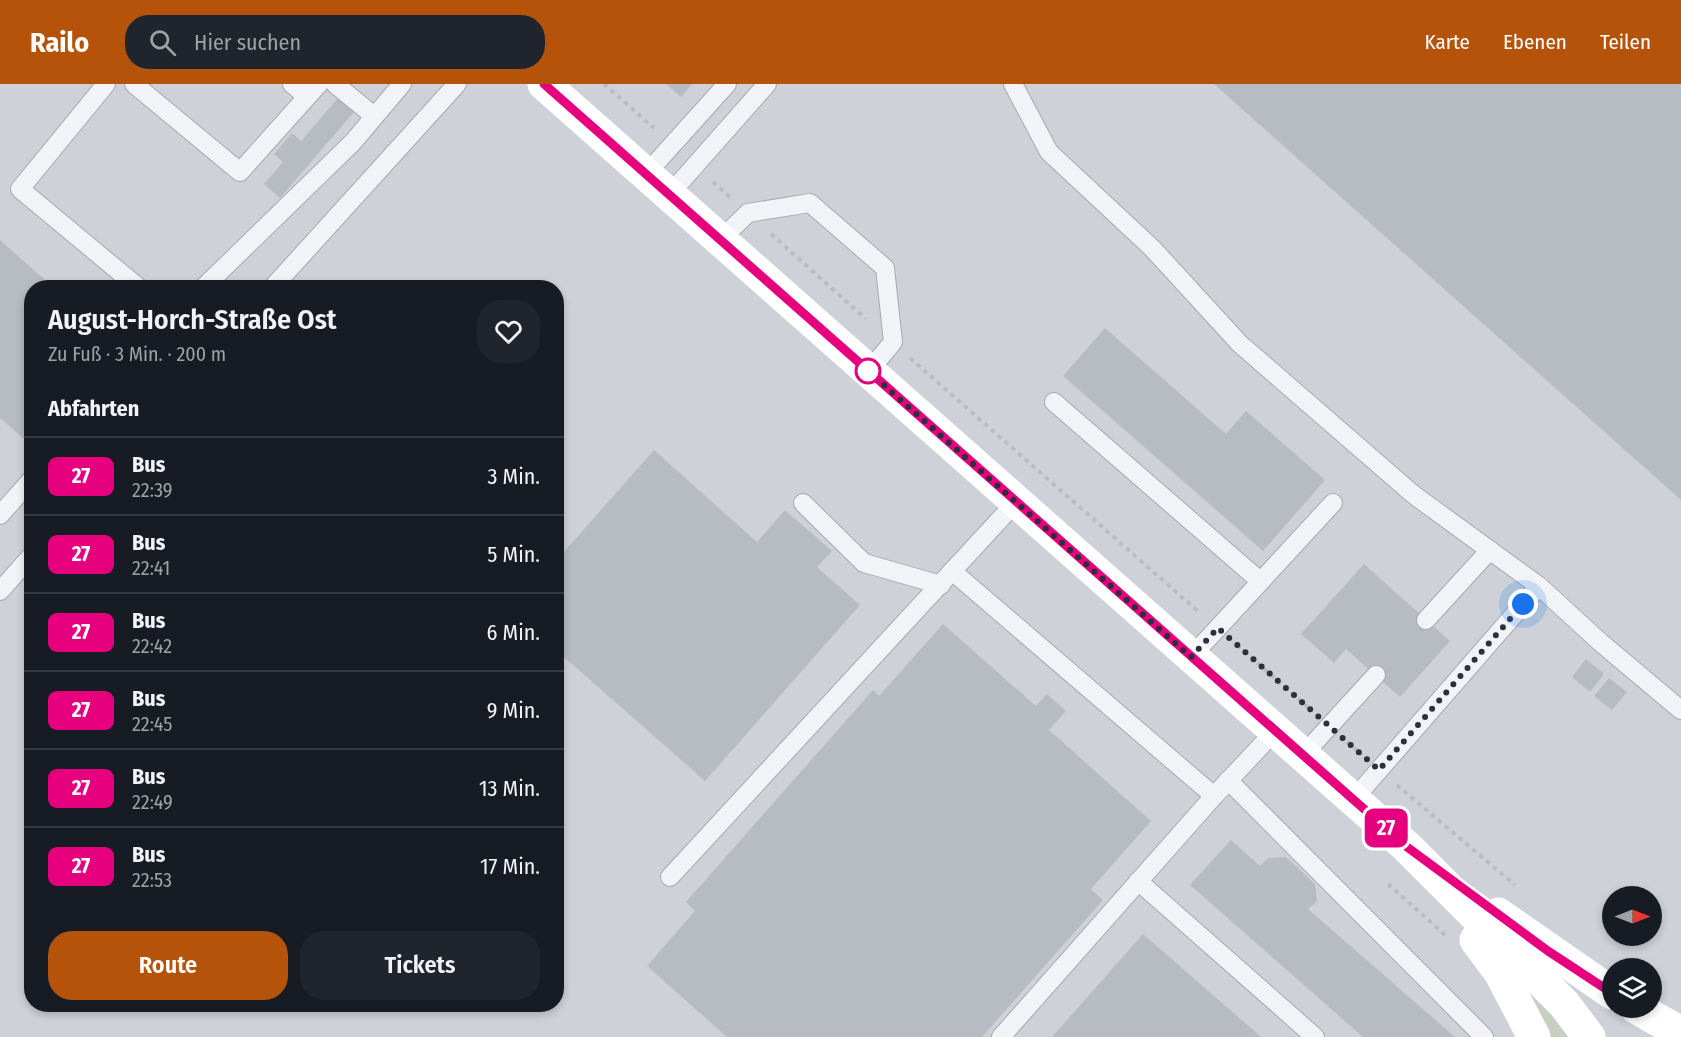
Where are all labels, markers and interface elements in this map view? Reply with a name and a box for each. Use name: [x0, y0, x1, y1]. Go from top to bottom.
search box: [125, 15, 545, 69]
text: Railo: [30, 26, 89, 59]
icon: search: [146, 26, 179, 59]
text: Hier suchen: [194, 29, 301, 56]
text: Karte: [1424, 29, 1470, 55]
text: Ebenen: [1503, 29, 1567, 55]
text: Teilen: [1600, 29, 1651, 55]
button: heart: [477, 300, 540, 363]
text: August-Horch-Straße Ost: [48, 303, 337, 336]
text: Zu Fuß · 3 Min. · 200 m: [48, 342, 226, 366]
unlabelled marker: [855, 358, 881, 384]
text: Abfahrten: [48, 395, 139, 422]
text: Bus: [132, 451, 165, 478]
text: 27: [72, 463, 90, 489]
text: 3 Min.: [487, 463, 540, 490]
text: 22:39: [132, 478, 173, 502]
text: Bus: [132, 529, 165, 556]
text: 27: [72, 541, 90, 567]
text: 5 Min.: [487, 541, 540, 568]
text: 22:41: [132, 556, 170, 580]
your location: [1508, 589, 1538, 619]
text: Bus: [132, 607, 165, 634]
text: 27: [72, 619, 90, 645]
text: 6 Min.: [486, 619, 540, 646]
text: 22:42: [132, 634, 172, 658]
text: Bus: [132, 685, 165, 712]
text: 27: [72, 697, 90, 723]
text: 9 Min.: [487, 697, 540, 724]
text: 22:45: [132, 712, 172, 736]
text: Bus: [132, 763, 165, 790]
text: 27: [72, 775, 90, 801]
text: 13 Min.: [479, 775, 540, 802]
text: 22:49: [132, 790, 173, 814]
line badge: 27: [1359, 808, 1413, 848]
text: 27: [1377, 815, 1395, 841]
text: Bus: [132, 841, 165, 868]
text: 27: [72, 853, 90, 879]
text: 17 Min.: [480, 853, 540, 880]
text: 22:53: [132, 868, 172, 892]
north arrow: [1602, 886, 1662, 946]
map controls: [1602, 886, 1662, 1018]
button: Route: [48, 931, 288, 1000]
button: Tickets: [300, 931, 540, 1000]
button: layers: [1602, 958, 1662, 1018]

